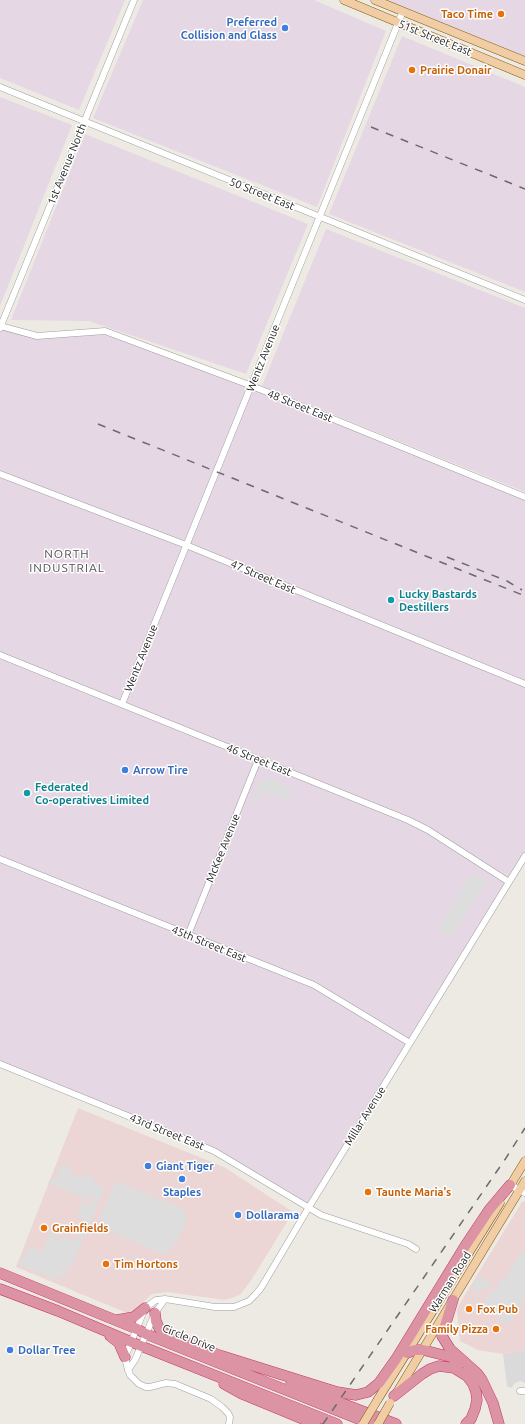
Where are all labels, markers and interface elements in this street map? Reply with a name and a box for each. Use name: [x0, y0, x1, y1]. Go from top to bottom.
place label: Taco Time: [441, 7, 493, 21]
marker: Taco Time: [496, 9, 506, 19]
place label: Preferred Collision and Glass: [181, 15, 277, 41]
street label: 51st Street East: [396, 17, 474, 59]
marker: Preferred Collision and Glass: [280, 23, 290, 33]
place label: Prairie Donair: [420, 63, 492, 77]
marker: Prairie Donair: [407, 65, 417, 75]
street label: 1st Avenue North: [45, 121, 89, 207]
street label: 50 Street East: [228, 175, 296, 213]
street label: Wentz Avenue: [244, 322, 282, 394]
street label: 48 Street East: [266, 387, 334, 425]
district label: NORTH INDUSTRIAL: [29, 547, 105, 575]
street label: 47 Street East: [229, 557, 297, 597]
place label: Lucky Bastards Destillers: [399, 587, 477, 613]
marker: Lucky Bastards Destillers: [386, 595, 396, 605]
street label: Wentz Avenue: [122, 622, 160, 694]
street label: 46 Street East: [225, 741, 293, 779]
place label: Arrow Tire: [133, 763, 188, 777]
marker: Arrow Tire: [120, 765, 130, 775]
place label: Federated Co-operatives Limited: [35, 780, 149, 806]
marker: Federated Co-operatives Limited: [22, 788, 32, 798]
street label: McKee Avenue: [203, 812, 243, 884]
street label: 45th Street East: [170, 923, 248, 965]
street label: Millar Avenue: [342, 1084, 388, 1148]
street label: 43rd Street East: [128, 1111, 206, 1153]
place label: Giant Tiger: [156, 1159, 214, 1173]
marker: Giant Tiger: [143, 1161, 153, 1171]
marker: Staples: [177, 1174, 187, 1184]
place label: Staples: [163, 1185, 201, 1199]
place label: Taunte Maria's: [376, 1185, 451, 1199]
marker: Taunte Maria's: [363, 1187, 373, 1197]
place label: Dollarama: [246, 1208, 299, 1222]
marker: Dollarama: [233, 1210, 243, 1220]
place label: Grainfields: [52, 1221, 109, 1235]
marker: Grainfields: [39, 1223, 49, 1233]
street label: Warman Road: [426, 1249, 474, 1315]
place label: Tim Hortons: [114, 1257, 178, 1271]
marker: Tim Hortons: [101, 1259, 111, 1269]
place label: Fox Pub: [477, 1302, 518, 1316]
marker: Fox Pub: [464, 1304, 474, 1314]
street label: Circle Drive: [160, 1321, 218, 1355]
place label: Family Pizza: [425, 1322, 488, 1336]
marker: Family Pizza: [491, 1324, 501, 1334]
place label: Dollar Tree: [18, 1343, 76, 1357]
marker: Dollar Tree: [5, 1345, 15, 1355]

